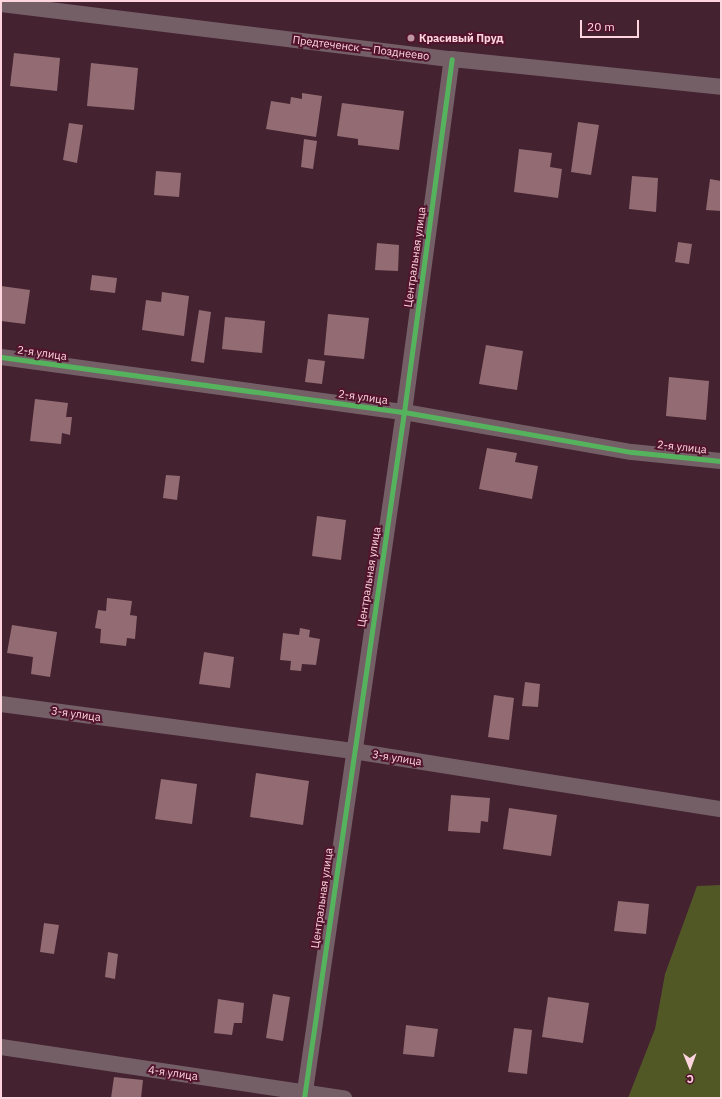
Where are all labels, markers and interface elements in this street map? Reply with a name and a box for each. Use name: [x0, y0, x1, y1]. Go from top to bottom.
scale bar: [582, 12, 641, 38]
text: 20 m: [587, 19, 615, 34]
place label: Красивый Пруд: [419, 31, 504, 45]
street label: Предтеченск — Позднеево: [292, 33, 430, 63]
marker: Красивый Пруд: [406, 33, 416, 43]
street label: Центральная улица: [401, 206, 429, 308]
street label: 2-я улица: [16, 343, 68, 363]
street label: 2-я улица: [337, 387, 389, 407]
street label: 2-я улица: [656, 438, 708, 456]
street label: Центральная улица: [355, 526, 383, 628]
street label: 3-я улица: [50, 704, 102, 724]
street label: 3-я улица: [371, 748, 423, 768]
street label: Центральная улица: [308, 847, 336, 949]
north arrow: [670, 1047, 710, 1087]
street label: 4-я улица: [147, 1063, 199, 1083]
text: С: [687, 1072, 694, 1086]

